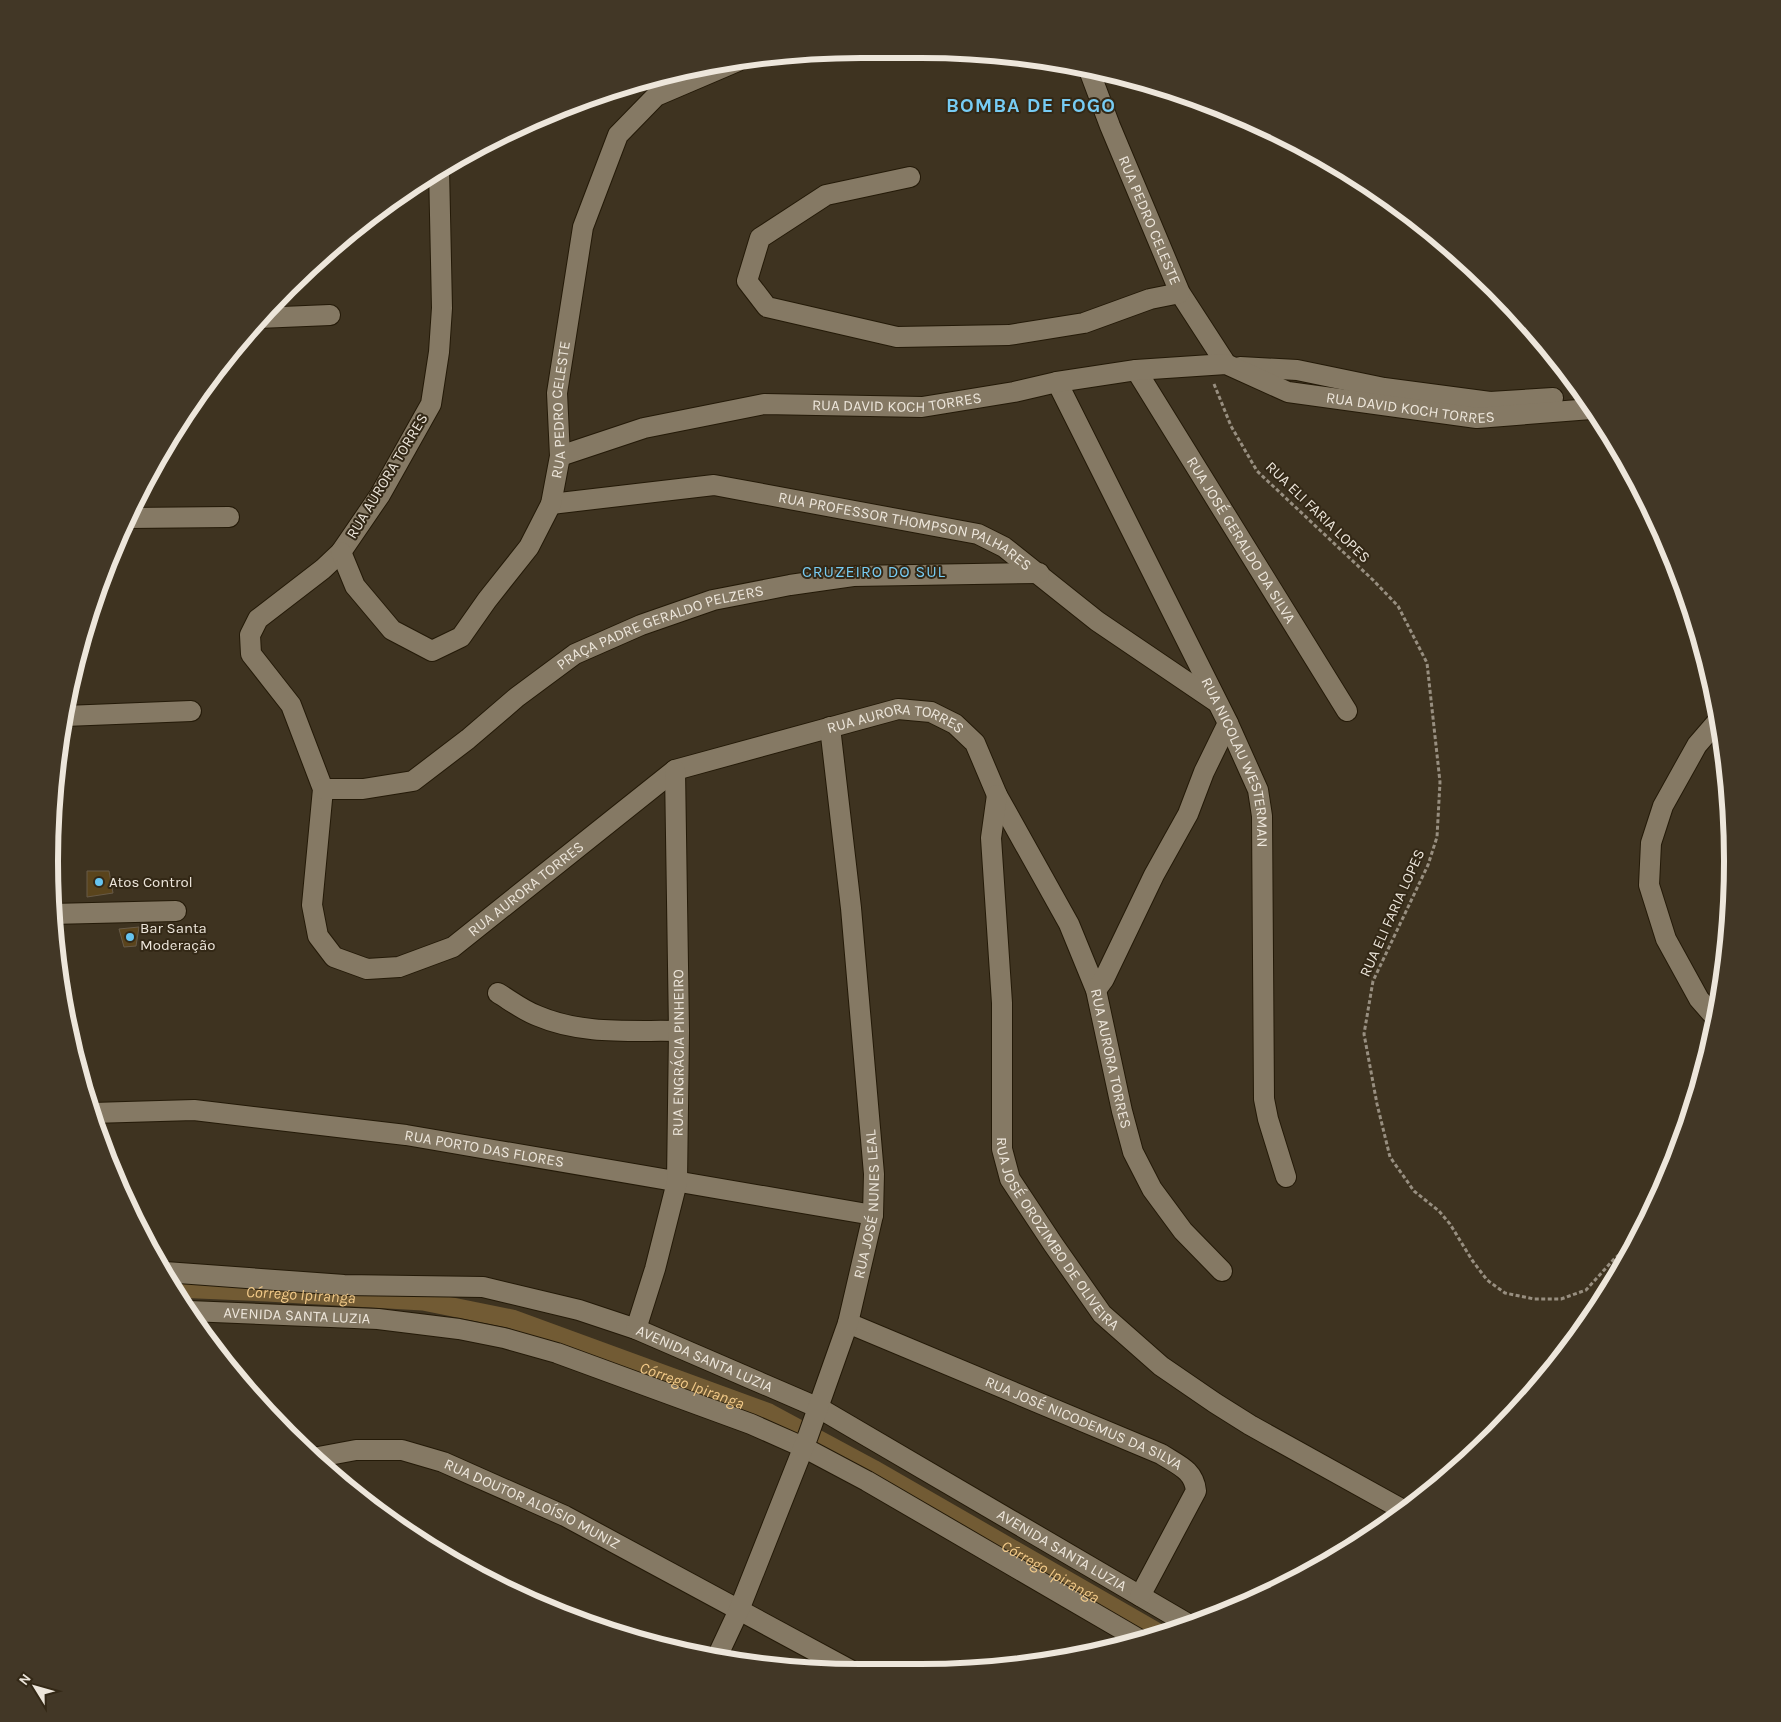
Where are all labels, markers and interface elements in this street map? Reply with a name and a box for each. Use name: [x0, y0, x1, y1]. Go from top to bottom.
district label: BOMBA DE FOGO: [946, 94, 1116, 117]
street label: RUA PEDRO CELESTE: [1114, 153, 1185, 288]
street label: RUA PEDRO CELESTE: [547, 340, 574, 480]
street label: RUA DAVID KOCH TORRES: [812, 388, 983, 416]
street label: RUA DAVID KOCH TORRES: [1325, 388, 1495, 427]
street label: RUA AURORA TORRES: [342, 410, 432, 542]
street label: RUA JOSÉ GERALDO DA SILVA: [1183, 454, 1300, 627]
street label: RUA ELI FARIA LOPES: [1262, 458, 1374, 566]
street label: RUA PROFESSOR THOMPSON PALHARES: [777, 488, 1035, 574]
district label: CRUZEIRO DO SUL: [802, 562, 946, 581]
street label: PRAÇA PADRE GERALDO PELZERS: [553, 581, 765, 674]
street label: RUA NICOLAU WESTERMAN: [1198, 674, 1271, 847]
text: RUA AURORA TORRES: [825, 699, 968, 737]
street label: RUA AURORA TORRES: [822, 722, 966, 744]
street label: RUA AURORA TORRES: [464, 837, 587, 940]
street label: RUA ELI FARIA LOPES: [1356, 846, 1428, 980]
place label: Atos Control: [109, 873, 193, 891]
marker: Atos Control: [93, 876, 105, 888]
place label: Bar Santa Moderação: [140, 919, 215, 954]
marker: Bar Santa Moderação: [124, 931, 136, 943]
street label: RUA ENGRÁCIA PINHEIRO: [669, 969, 688, 1136]
street label: RUA AURORA TORRES: [1087, 987, 1135, 1130]
street label: RUA PORTO DAS FLORES: [403, 1126, 565, 1171]
street label: RUA JOSÉ NUNES LEAL: [850, 1129, 883, 1280]
street label: RUA JOSÉ OROZIMBO DE OLIVEIRA: [993, 1137, 1123, 1334]
water label: Córrego Ipiranga: [246, 1282, 356, 1307]
street label: AVENIDA SANTA LUZIA: [223, 1303, 371, 1328]
street label: AVENIDA SANTA LUZIA: [633, 1321, 776, 1396]
water label: Córrego Ipiranga: [637, 1357, 747, 1413]
street label: RUA JOSÉ NICODEMUS DA SILVA: [982, 1372, 1186, 1474]
street label: RUA DOUTOR ALOÍSIO MUNIZ: [441, 1455, 623, 1553]
street label: AVENIDA SANTA LUZIA: [994, 1505, 1130, 1595]
water label: Córrego Ipiranga: [998, 1536, 1103, 1607]
north arrow: [10, 1662, 60, 1712]
text: N: [15, 1670, 35, 1689]

